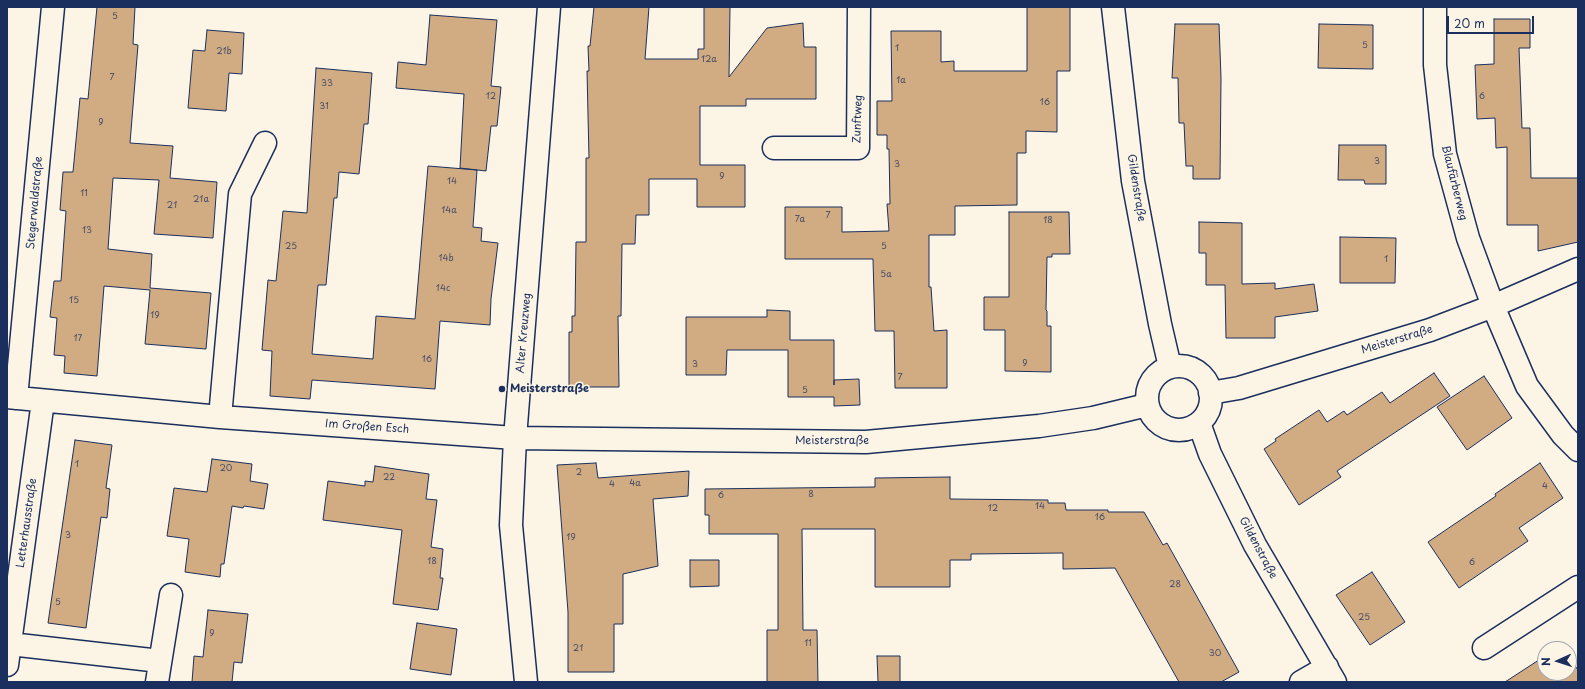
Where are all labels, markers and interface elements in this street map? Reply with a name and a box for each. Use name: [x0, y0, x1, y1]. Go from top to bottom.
scale bar: [1449, 8, 1536, 34]
house number: 5: [112, 12, 118, 22]
text: 20 m: [1454, 14, 1485, 32]
house number: 5: [1362, 41, 1368, 51]
house number: 1: [895, 44, 899, 54]
house number: 21b: [216, 47, 232, 57]
house number: 12a: [701, 55, 717, 65]
house number: 7: [109, 73, 115, 83]
house number: 1a: [896, 76, 906, 86]
house number: 33: [321, 79, 333, 89]
house number: 12: [486, 92, 496, 102]
house number: 6: [1479, 92, 1485, 102]
street label: Zunftweg: [851, 94, 865, 144]
house number: 16: [1040, 98, 1050, 108]
house number: 31: [319, 102, 329, 112]
house number: 9: [98, 118, 104, 128]
street label: Blaufärberweg: [1438, 144, 1470, 222]
street label: Gildenstraße: [1124, 153, 1148, 223]
street label: Stegerwaldstraße: [24, 156, 46, 250]
house number: 3: [1374, 157, 1380, 167]
house number: 3: [894, 160, 900, 170]
house number: 9: [719, 172, 725, 182]
house number: 14: [447, 177, 457, 187]
house number: 11: [80, 189, 88, 199]
house number: 21a: [193, 195, 209, 205]
house number: 21: [167, 201, 177, 211]
house number: 14a: [441, 206, 457, 216]
house number: 7: [825, 211, 831, 221]
house number: 7a: [795, 215, 805, 225]
house number: 18: [1043, 216, 1053, 226]
house number: 13: [82, 226, 92, 236]
house number: 25: [285, 242, 297, 252]
house number: 5: [881, 242, 887, 252]
house number: 14b: [438, 254, 454, 264]
house number: 1: [1384, 255, 1388, 265]
house number: 5a: [880, 270, 892, 280]
house number: 14c: [436, 284, 450, 294]
street label: Alter Kreuzweg: [514, 292, 534, 374]
house number: 15: [69, 296, 79, 306]
house number: 19: [150, 311, 160, 321]
street label: Meisterstraße: [1360, 323, 1434, 357]
house number: 17: [74, 334, 82, 344]
house number: 16: [422, 355, 432, 365]
house number: 9: [1022, 359, 1028, 369]
house number: 3: [692, 360, 698, 370]
house number: 7: [897, 373, 903, 383]
place label: Meisterstraße: [510, 382, 589, 396]
marker: Meisterstraße: [497, 384, 507, 394]
house number: 5: [802, 386, 808, 396]
street label: Im Großen Esch: [325, 417, 409, 437]
street label: Meisterstraße: [795, 434, 869, 448]
house number: 1: [75, 460, 79, 470]
house number: 20: [220, 464, 232, 474]
house number: 2: [576, 468, 582, 478]
house number: 22: [383, 473, 395, 483]
street label: Letterhausstraße: [14, 477, 40, 569]
house number: 4a: [629, 479, 641, 489]
house number: 4: [609, 480, 615, 490]
house number: 4: [1542, 482, 1548, 492]
house number: 8: [808, 490, 814, 500]
house number: 6: [718, 491, 724, 501]
house number: 14: [1035, 502, 1045, 512]
house number: 12: [988, 504, 998, 514]
house number: 16: [1095, 513, 1105, 523]
street label: Gildenstraße: [1236, 515, 1280, 581]
house number: 3: [65, 531, 71, 541]
house number: 19: [566, 533, 576, 543]
house number: 18: [427, 557, 437, 567]
house number: 6: [1469, 558, 1475, 568]
house number: 28: [1169, 580, 1181, 590]
house number: 5: [55, 598, 61, 608]
house number: 25: [1358, 613, 1370, 623]
house number: 9: [209, 629, 215, 639]
house number: 11: [804, 639, 812, 649]
north arrow: [1537, 641, 1577, 681]
house number: 21: [573, 644, 583, 654]
house number: 30: [1209, 649, 1221, 659]
text: N: [1537, 657, 1554, 666]

